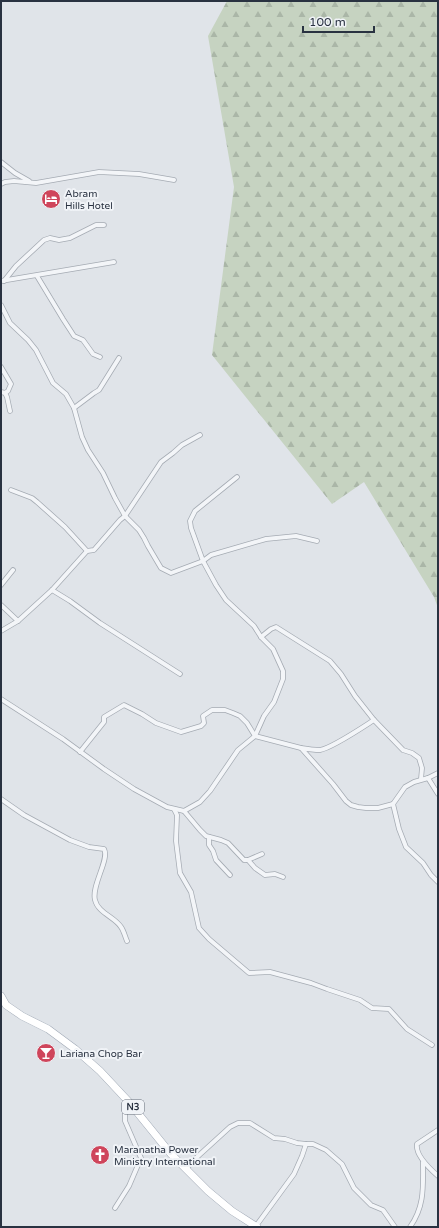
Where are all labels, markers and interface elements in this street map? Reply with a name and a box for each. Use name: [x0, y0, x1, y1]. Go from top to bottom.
scale bar: [303, 8, 374, 34]
text: 100 m: [309, 15, 346, 29]
hotel icon: Abram Hills Hotel: [40, 188, 62, 210]
place label: Abram Hills Hotel: [65, 188, 113, 212]
bar icon: Lariana Chop Bar: [35, 1042, 57, 1064]
place label: Lariana Chop Bar: [60, 1048, 142, 1060]
road number: N3: [122, 1100, 144, 1114]
church icon: Maranatha Power Ministry International: [89, 1144, 111, 1166]
place label: Maranatha Power Ministry International: [114, 1144, 215, 1168]

